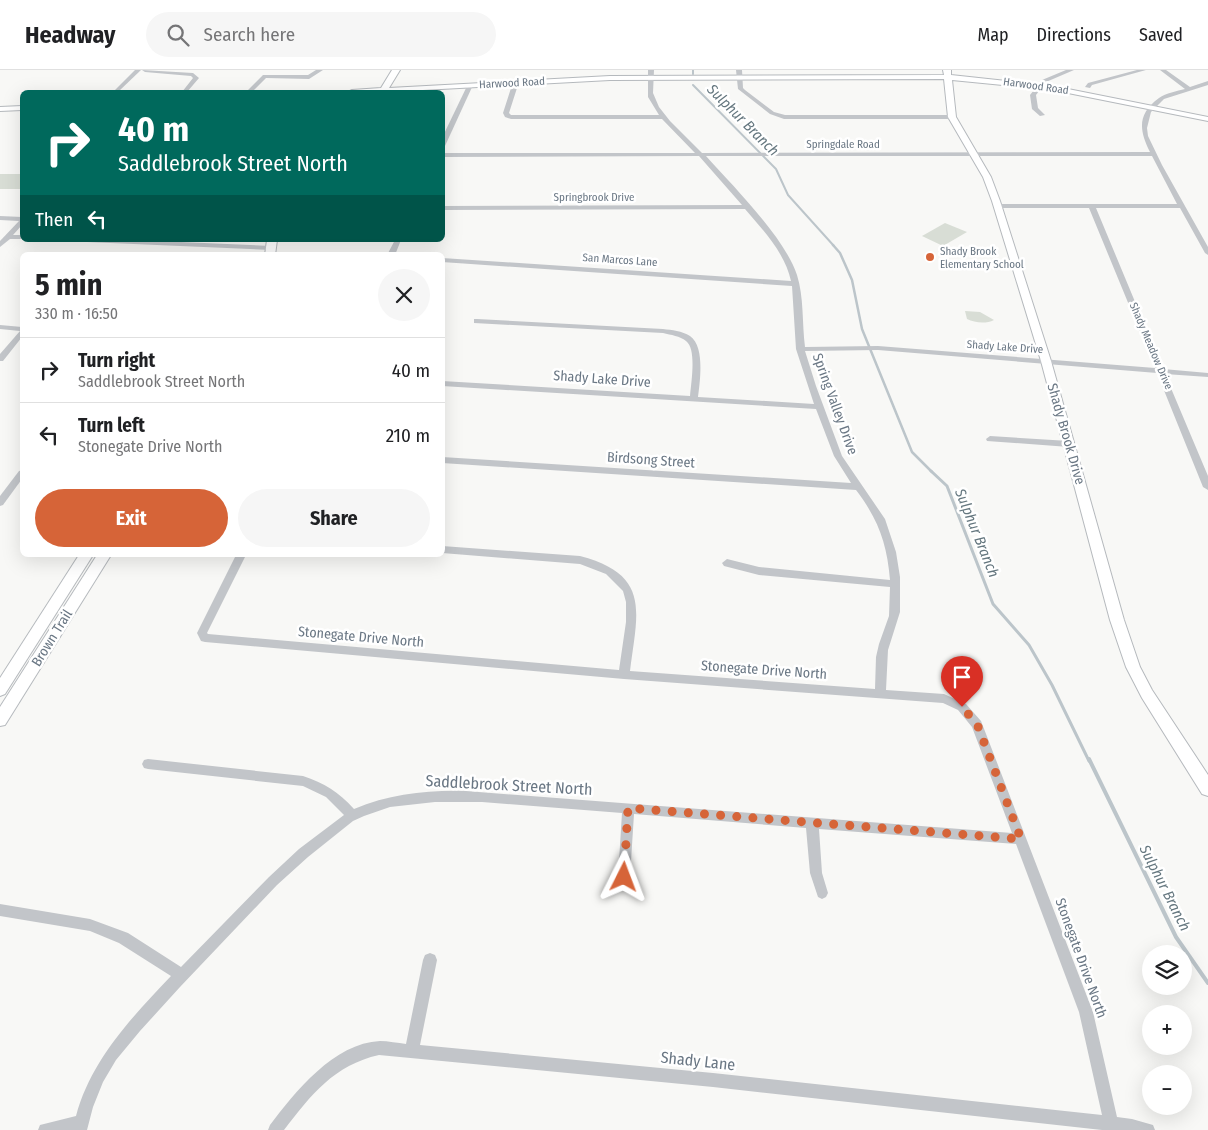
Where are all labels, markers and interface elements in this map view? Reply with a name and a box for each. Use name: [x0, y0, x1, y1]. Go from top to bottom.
search box: [146, 12, 496, 57]
text: Headway: [25, 21, 116, 49]
icon: search: [164, 21, 192, 49]
text: Search here: [204, 23, 295, 46]
text: Map: [977, 24, 1009, 46]
text: Directions: [1037, 24, 1111, 46]
text: Saved: [1139, 24, 1183, 46]
street label: Harwood Road: [479, 75, 545, 91]
street label: Harwood Road: [1002, 75, 1070, 97]
water label: Sulphur Branch: [703, 80, 783, 160]
text: 40 m: [118, 108, 189, 150]
icon: right: [35, 110, 100, 175]
street label: Springdale Road: [806, 138, 880, 151]
text: Saddlebrook Street North: [118, 150, 348, 177]
street label: Springbrook Drive: [554, 191, 634, 204]
icon: left: [83, 205, 111, 233]
text: Then: [35, 208, 73, 231]
place label: Shady Brook Elementary School: [940, 245, 1024, 271]
street label: San Marcos Lane: [582, 251, 658, 269]
marker: Shady Brook Elementary School: [924, 251, 936, 263]
text: 5 min: [35, 267, 102, 303]
button: close: [378, 269, 430, 321]
street label: Shady Meadow Drive: [1127, 300, 1175, 392]
text: 330 m · 16:50: [35, 304, 118, 323]
street label: Shady Lake Drive: [966, 338, 1044, 356]
text: Turn right: [78, 349, 155, 372]
street label: Spring Valley Drive: [809, 351, 861, 457]
icon: right: [35, 356, 63, 384]
text: 40 m: [392, 359, 430, 382]
street label: Shady Lake Drive: [553, 367, 651, 391]
text: Saddlebrook Street North: [78, 372, 245, 391]
street label: Shady Brook Drive: [1043, 381, 1089, 487]
text: Turn left: [78, 414, 145, 437]
icon: left: [35, 421, 63, 449]
text: 210 m: [386, 424, 430, 447]
text: Stonegate Drive North: [78, 437, 222, 456]
street label: Birdsong Street: [606, 448, 696, 472]
water label: Sulphur Branch: [951, 485, 1003, 580]
button: Exit: [35, 489, 228, 547]
button: Share: [238, 489, 430, 547]
street label: Brown Trail: [28, 606, 76, 670]
street label: Stonegate Drive North: [297, 623, 425, 651]
pin: [941, 656, 983, 707]
street label: Stonegate Drive North: [700, 657, 828, 683]
icon: arrive: [948, 663, 976, 691]
street label: Saddlebrook Street North: [425, 771, 593, 799]
water label: Sulphur Branch: [1135, 841, 1194, 934]
position arrow: [597, 850, 649, 902]
street label: Stonegate Drive North: [1051, 896, 1111, 1020]
map controls: [1142, 945, 1192, 1115]
button: layers: [1142, 945, 1192, 995]
button: +: [1142, 1005, 1192, 1055]
street label: Shady Lane: [660, 1048, 736, 1074]
button: −: [1142, 1065, 1192, 1115]

